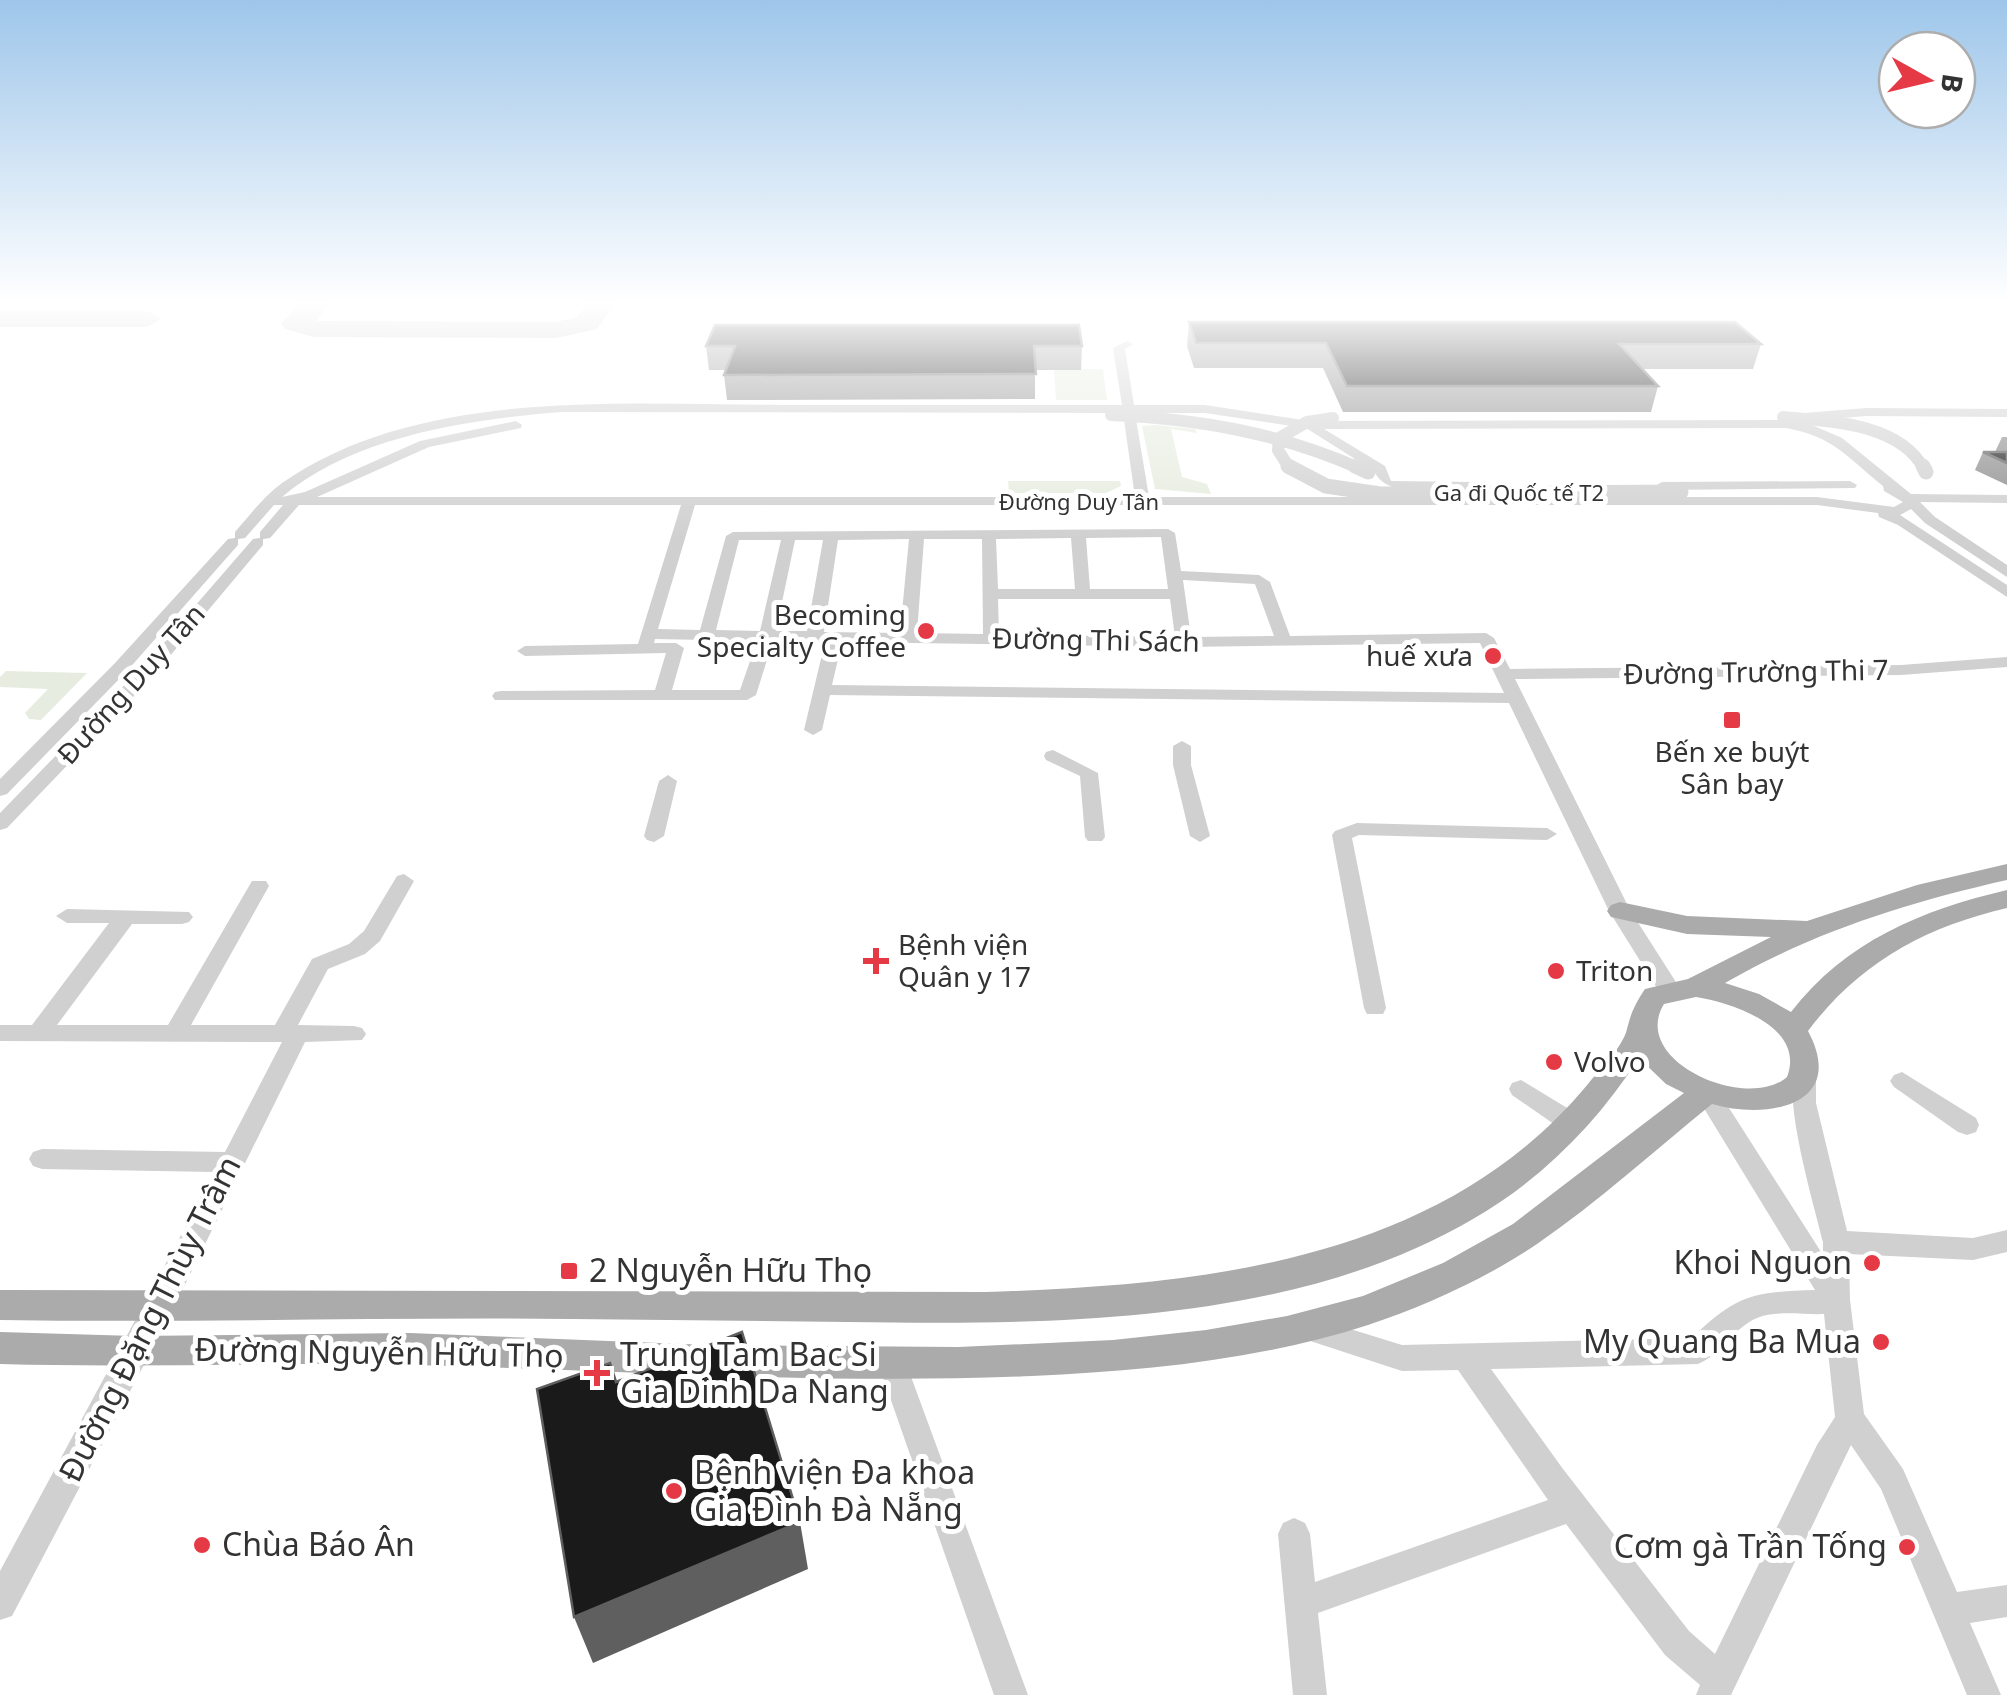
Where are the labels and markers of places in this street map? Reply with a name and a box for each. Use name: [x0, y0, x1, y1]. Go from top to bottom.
place label: Becoming Specialty Coffee: [697, 595, 906, 665]
marker: Becoming Specialty Coffee: [915, 620, 937, 642]
place label: huế xưa: [1366, 636, 1473, 674]
marker: huế xưa: [1482, 645, 1504, 667]
marker: Bến xe buýt Sân bay: [1721, 709, 1743, 731]
place label: Bến xe buýt Sân bay: [1655, 732, 1809, 802]
place label: Bệnh viện Quân y 17: [898, 925, 1031, 995]
marker: Bệnh viện Quân y 17: [863, 948, 889, 974]
place label: Triton: [1576, 951, 1653, 989]
marker: Triton: [1545, 960, 1567, 982]
place label: Volvo: [1574, 1042, 1646, 1080]
marker: Volvo: [1543, 1051, 1565, 1073]
place label: Khoi Nguon: [1674, 1240, 1852, 1283]
place label: 2 Nguyễn Hữu Thọ: [589, 1248, 872, 1291]
marker: Khoi Nguon: [1861, 1252, 1883, 1274]
marker: 2 Nguyễn Hữu Thọ: [558, 1260, 580, 1282]
place label: My Quang Ba Mua: [1583, 1319, 1861, 1362]
marker: My Quang Ba Mua: [1870, 1331, 1892, 1353]
place label: Trung Tam Bac Si Gia Dinh Da Nang: [620, 1332, 889, 1412]
marker: Trung Tam Bac Si Gia Dinh Da Nang: [584, 1360, 610, 1386]
place label: Bệnh viện Đa khoa Gia Đình Đà Nẵng: [694, 1450, 975, 1530]
marker: Bệnh viện Đa khoa Gia Đình Đà Nẵng: [663, 1480, 685, 1502]
place label: Chùa Báo Ân: [222, 1522, 415, 1565]
place label: Cơm gà Trần Tống: [1614, 1524, 1887, 1567]
marker: Chùa Báo Ân: [191, 1534, 213, 1556]
marker: Cơm gà Trần Tống: [1896, 1536, 1918, 1558]

